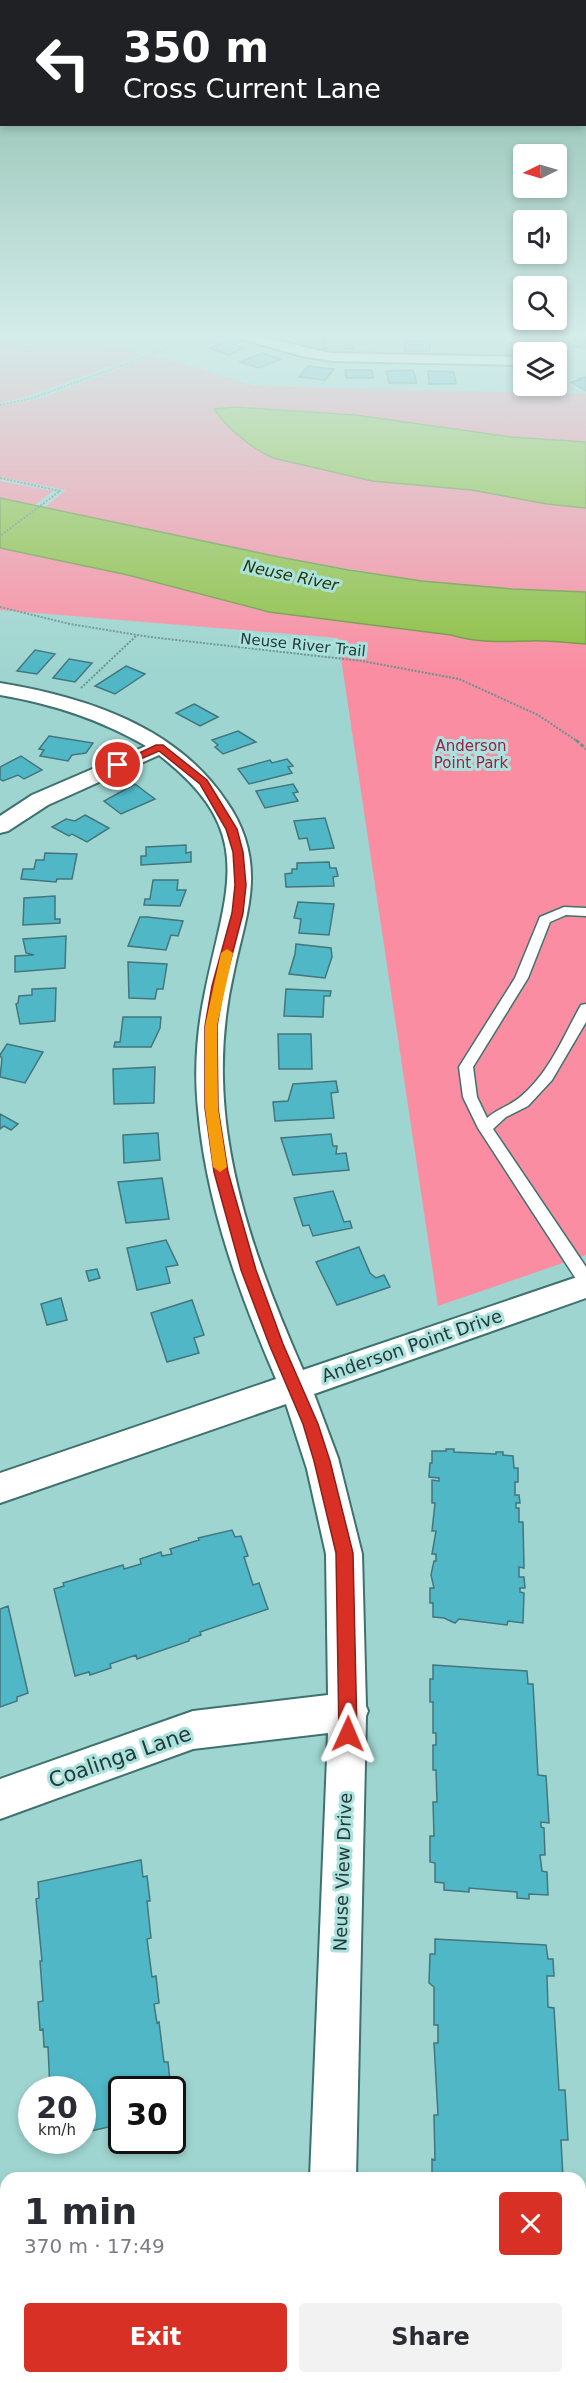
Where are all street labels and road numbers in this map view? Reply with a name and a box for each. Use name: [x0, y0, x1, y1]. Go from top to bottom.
street label: Neuse River Trail: [239, 629, 367, 661]
street label: Anderson Point Drive: [319, 1305, 505, 1386]
street label: Coalinga Lane: [46, 1721, 194, 1793]
street label: Neuse View Drive: [329, 1792, 356, 1952]

